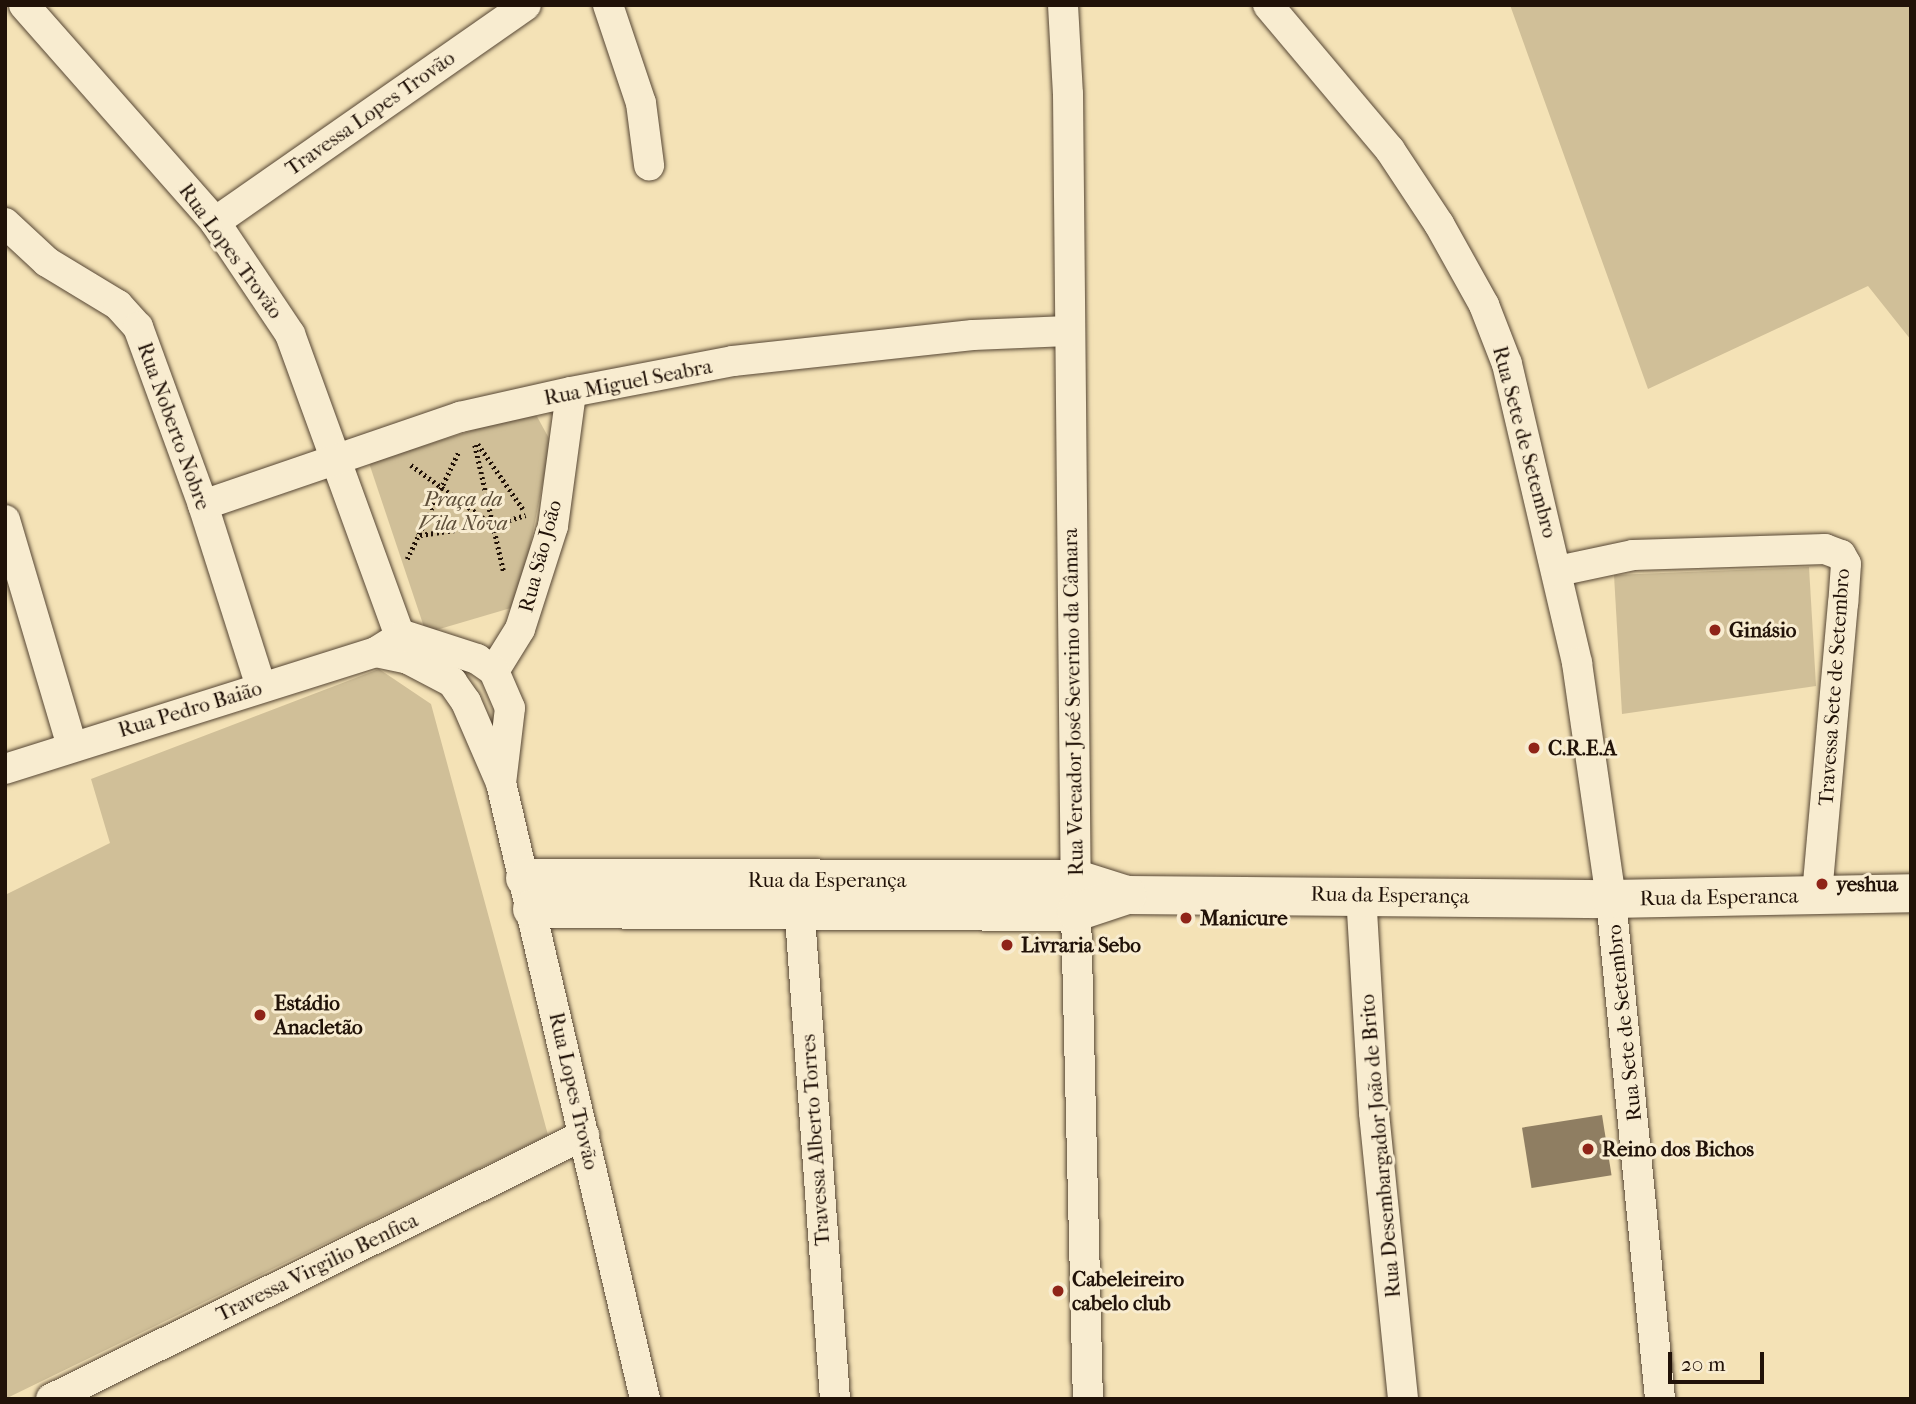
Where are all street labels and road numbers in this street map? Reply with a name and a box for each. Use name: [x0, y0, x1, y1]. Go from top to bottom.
street label: Travessa Lopes Trovão: [280, 45, 460, 181]
street label: Rua Lopes Trovão: [174, 179, 288, 323]
street label: Rua Noberto Nobre: [132, 339, 216, 513]
street label: Rua Sete de Setembro: [1487, 343, 1563, 541]
street label: Rua Miguel Seabra: [542, 353, 714, 411]
street label: Rua São João: [513, 497, 567, 615]
street label: Rua Vereador José Severino da Câmara: [1057, 528, 1089, 876]
street label: Travessa Sete de Setembro: [1813, 567, 1855, 807]
street label: Rua Pedro Baião: [115, 675, 265, 743]
street label: Rua da Esperança: [748, 867, 906, 893]
street label: Rua da Esperança: [1310, 881, 1470, 909]
street label: Rua da Esperanca: [1639, 883, 1799, 911]
street label: Rua Sete de Setembro: [1601, 923, 1647, 1123]
street label: Rua Desembargador João de Brito: [1354, 993, 1406, 1299]
street label: Rua Lopes Trovão: [544, 1010, 604, 1172]
street label: Travessa Alberto Torres: [795, 1033, 835, 1247]
street label: Travessa Virgilio Benfica: [212, 1207, 422, 1327]

